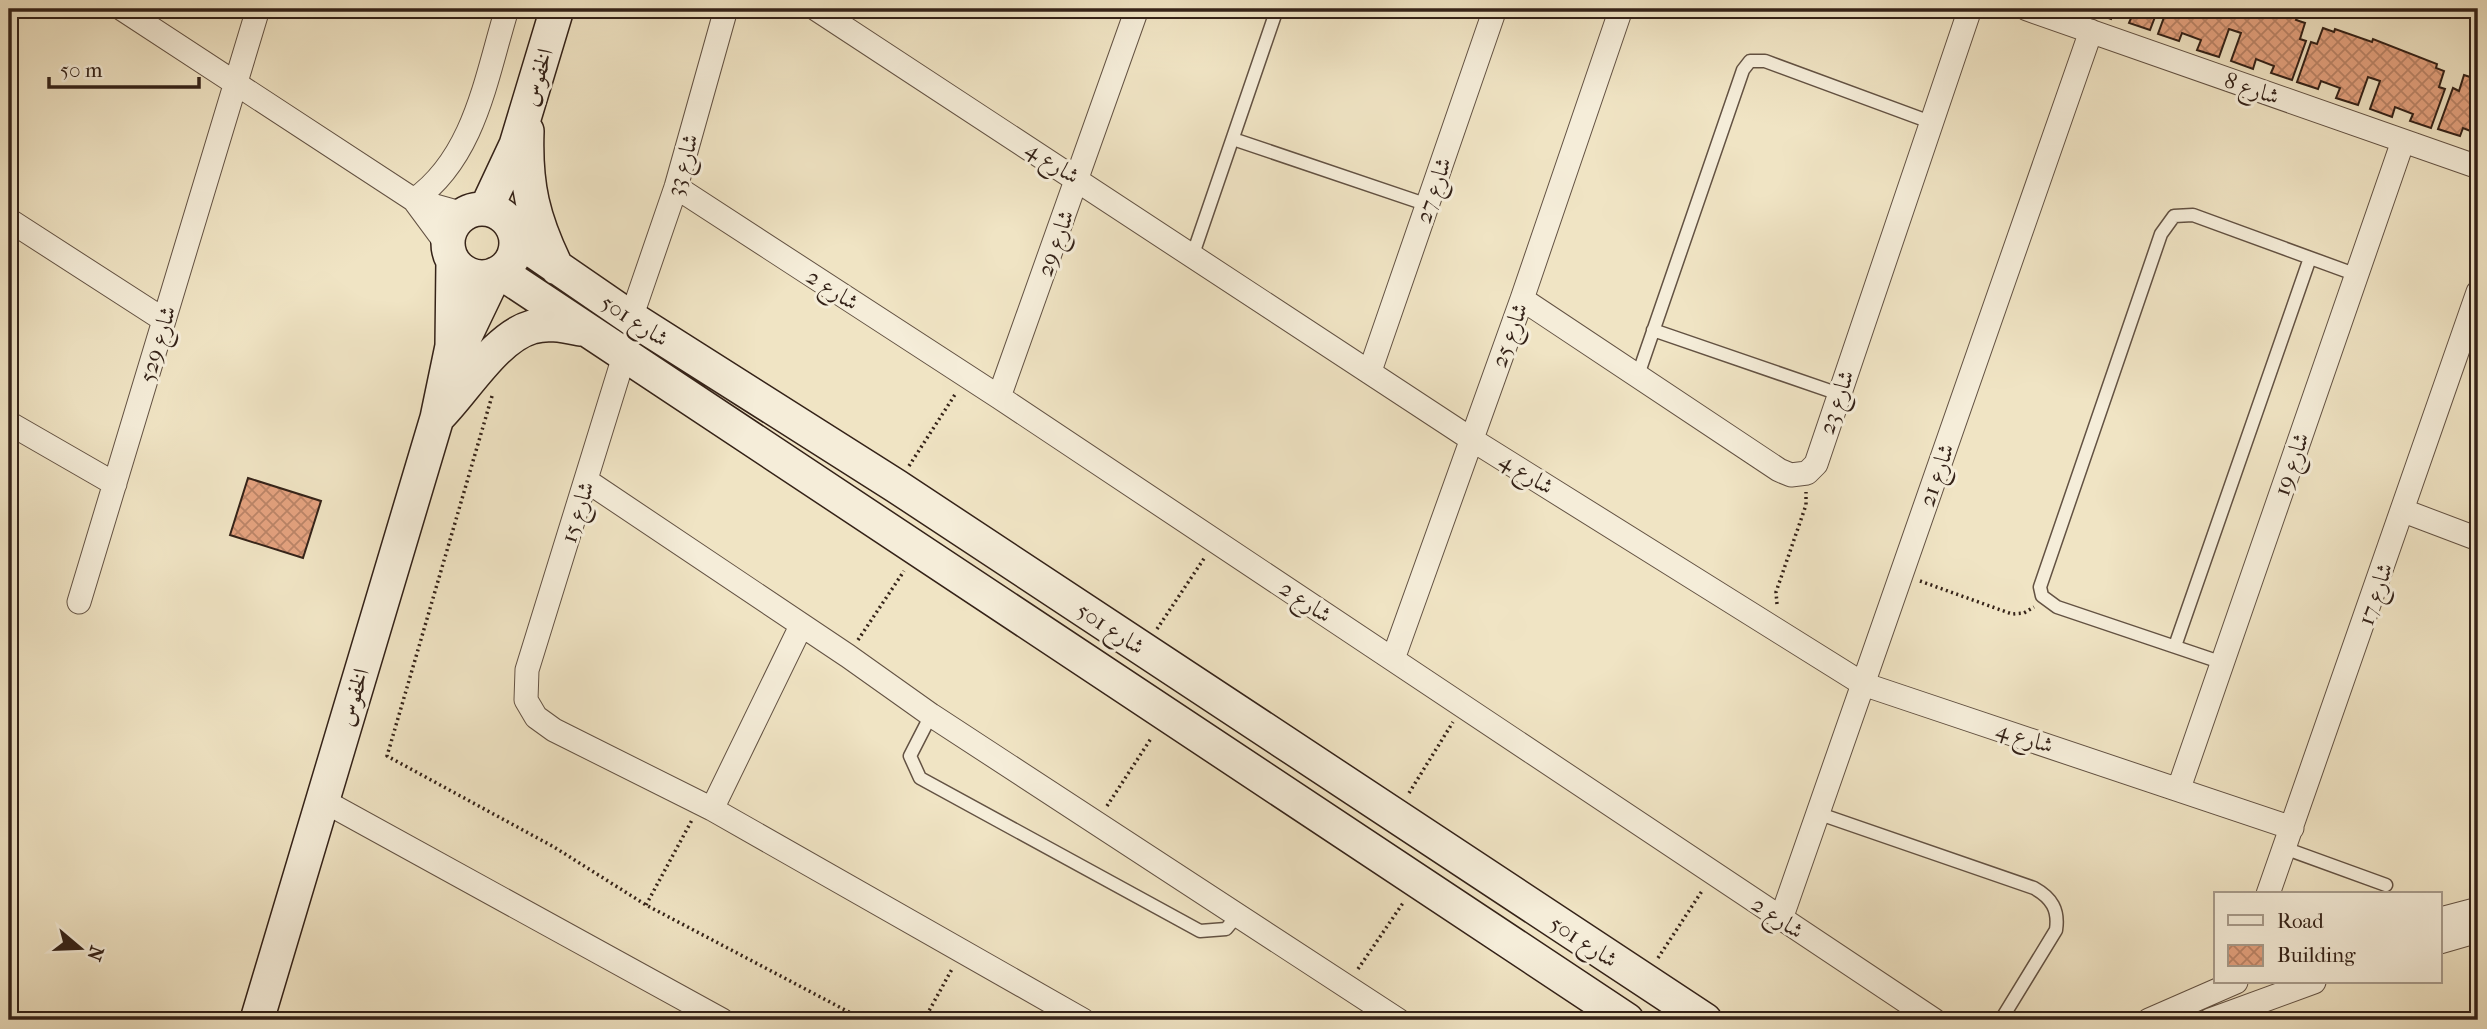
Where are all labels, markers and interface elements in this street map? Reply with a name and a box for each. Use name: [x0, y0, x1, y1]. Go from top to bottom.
street label: الخفوس: [516, 45, 560, 110]
scale bar: [49, 46, 200, 90]
text: 50 m: [60, 58, 103, 82]
street label: شارع 8: [2219, 67, 2283, 116]
street label: شارع 33: [661, 131, 710, 201]
street label: شارع 4: [1018, 135, 1085, 195]
street label: شارع 27: [1410, 154, 1463, 229]
street label: شارع 29: [1031, 206, 1086, 282]
street label: شارع 2: [798, 263, 864, 321]
street label: شارع 501: [592, 289, 674, 357]
street label: شارع 25: [1485, 299, 1539, 373]
street label: شارع 529: [133, 303, 188, 387]
street label: شارع 23: [1813, 367, 1866, 440]
street label: شارع 19: [2268, 429, 2321, 501]
street label: شارع 21: [1913, 440, 1965, 512]
street label: شارع 4: [1492, 446, 1559, 505]
street label: شارع 15: [555, 478, 606, 548]
street label: شارع 17: [2352, 559, 2404, 631]
street label: شارع 2: [1271, 574, 1337, 633]
street label: شارع 501: [1068, 597, 1150, 665]
street label: الخفوس: [332, 665, 376, 730]
street label: شارع 4: [1991, 716, 2057, 765]
street label: شارع 2: [1743, 890, 1809, 949]
legend: [2214, 892, 2442, 984]
text: Road: [2277, 909, 2324, 933]
street label: شارع 501: [1541, 910, 1623, 978]
north arrow: [46, 914, 116, 984]
text: N: [82, 943, 108, 964]
text: Building: [2277, 943, 2356, 967]

